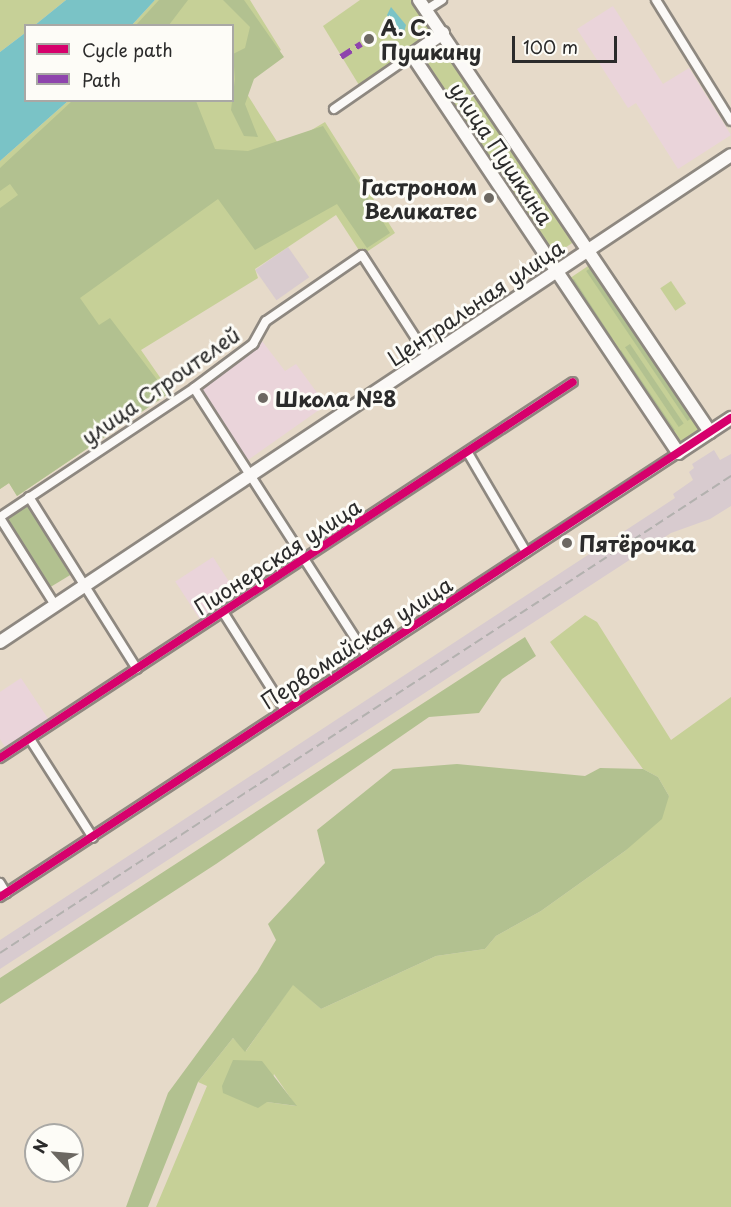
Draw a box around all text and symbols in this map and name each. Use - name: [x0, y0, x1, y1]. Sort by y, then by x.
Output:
- place label: А. С. Пушкину: [381, 14, 481, 64]
- legend: [24, 24, 234, 102]
- scale bar: [515, 24, 620, 62]
- marker: А. С. Пушкину: [362, 32, 376, 46]
- text: 100 m: [523, 33, 578, 60]
- text: Cycle path: [82, 36, 173, 63]
- text: Path: [82, 66, 121, 93]
- street label: улица Пушкина: [445, 76, 559, 230]
- place label: Гастроном Великатес: [361, 173, 477, 223]
- marker: Гастроном Великатес: [482, 191, 496, 205]
- street label: Центральная улица: [382, 234, 568, 370]
- street label: улица Строителей: [75, 321, 245, 449]
- place label: Школа №8: [275, 385, 397, 411]
- marker: Школа №8: [256, 391, 270, 405]
- street label: Пионерская улица: [189, 492, 365, 620]
- place label: Пятёрочка: [579, 530, 696, 556]
- marker: Пятёрочка: [560, 536, 574, 550]
- street label: Первомайская улица: [255, 570, 457, 714]
- north arrow: [24, 1123, 84, 1183]
- text: N: [26, 1135, 53, 1157]

